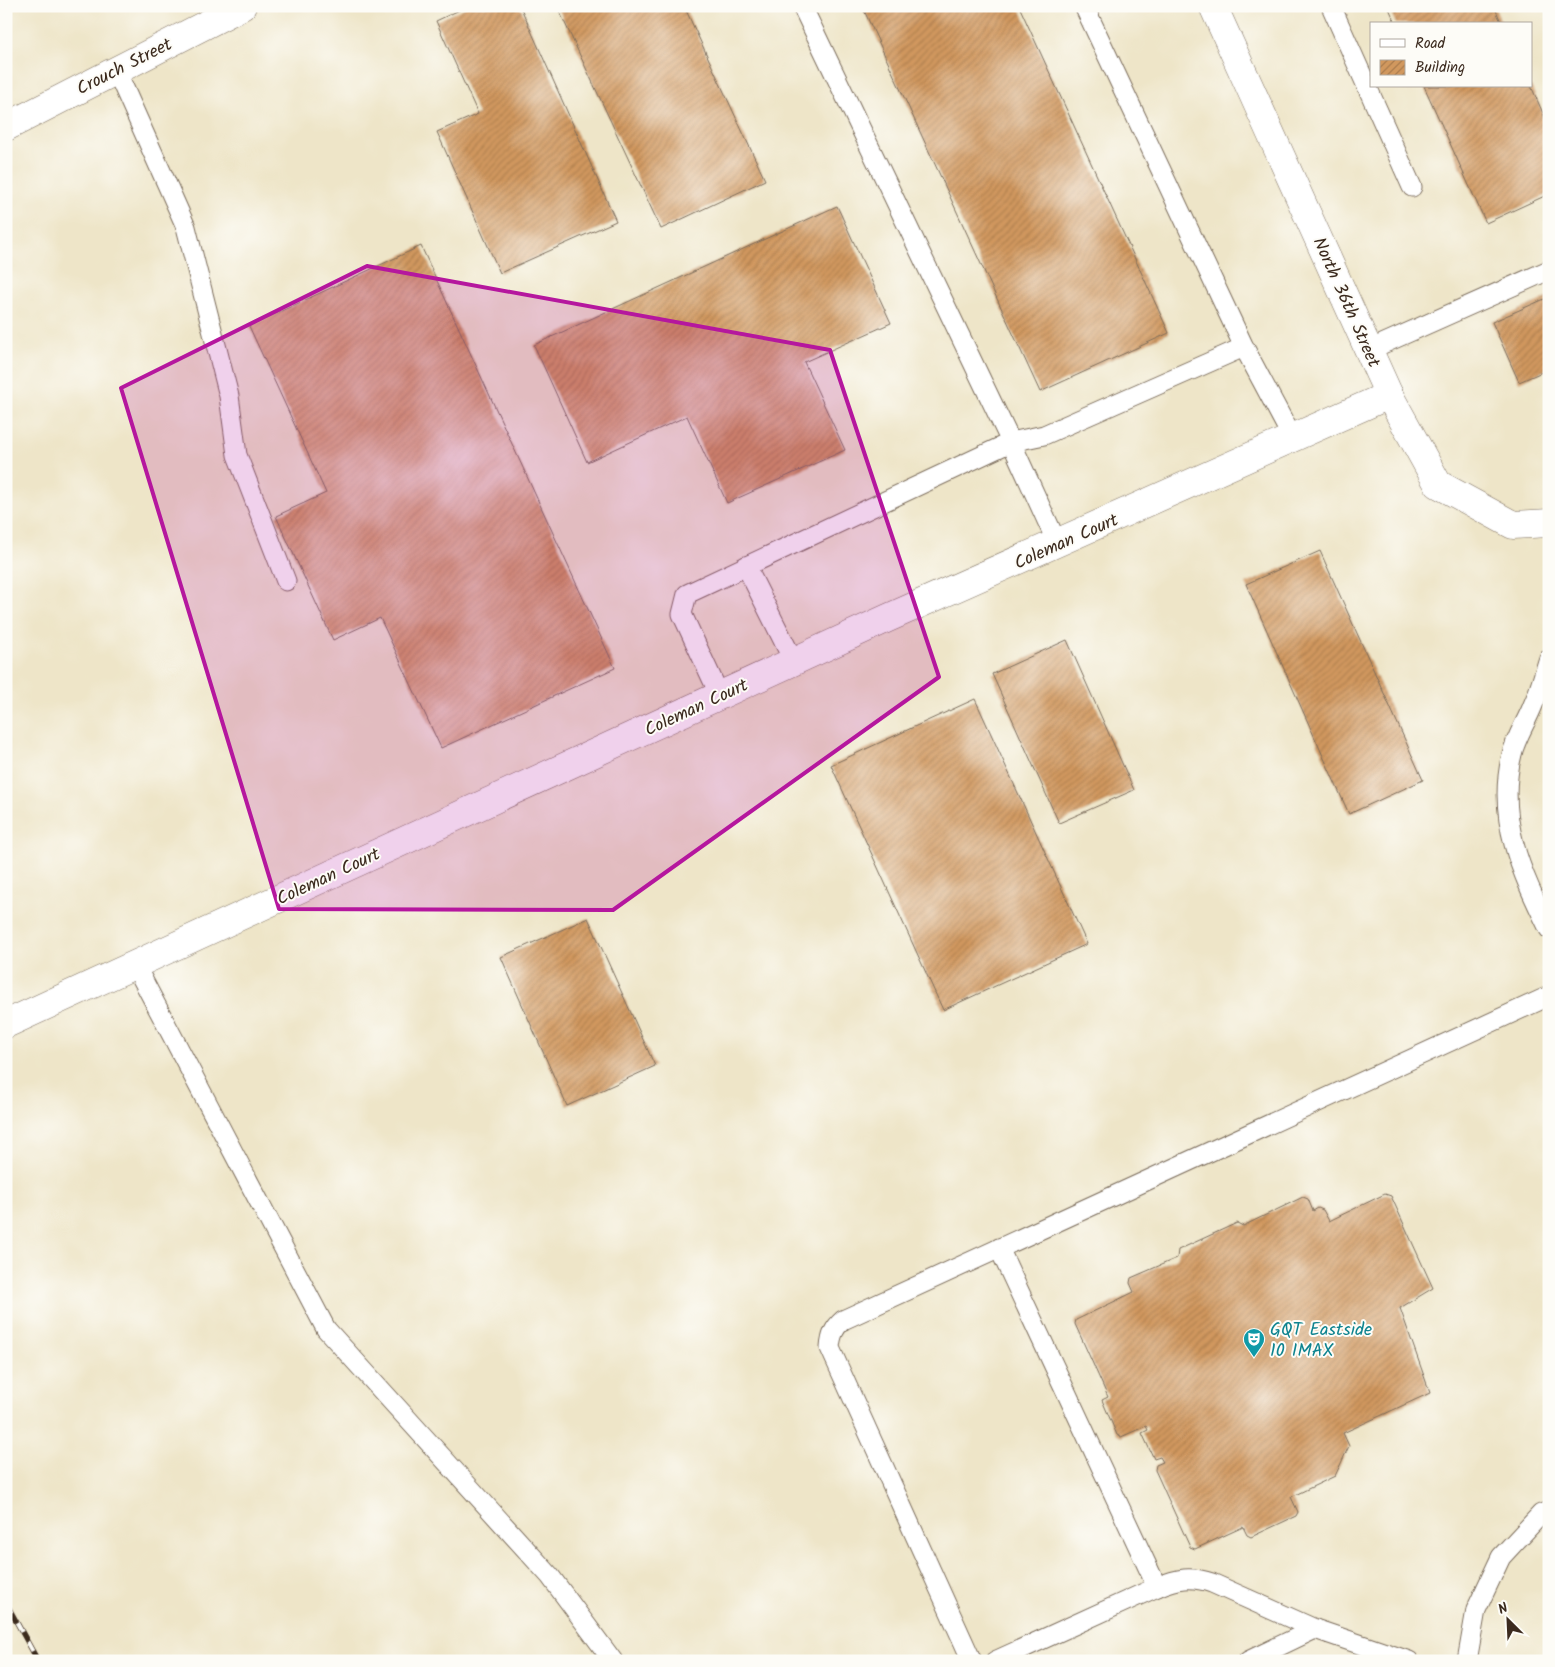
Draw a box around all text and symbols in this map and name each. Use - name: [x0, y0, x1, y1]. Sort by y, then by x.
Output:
- legend: [1370, 22, 1532, 88]
- street label: Crouch Street: [72, 30, 179, 104]
- text: Road: [1415, 32, 1446, 56]
- text: Building: [1415, 56, 1465, 80]
- street label: North 36th Street: [1304, 233, 1388, 373]
- street label: Coleman Court: [1010, 506, 1124, 578]
- street label: Coleman Court: [640, 671, 754, 745]
- street label: Coleman Court: [272, 840, 386, 914]
- place label: GQT Eastside 10 IMAX: [1270, 1316, 1372, 1366]
- theatre icon: GQT Eastside 10 IMAX: [1242, 1327, 1266, 1358]
- north arrow: [1482, 1594, 1532, 1644]
- text: N: [1495, 1597, 1512, 1621]

